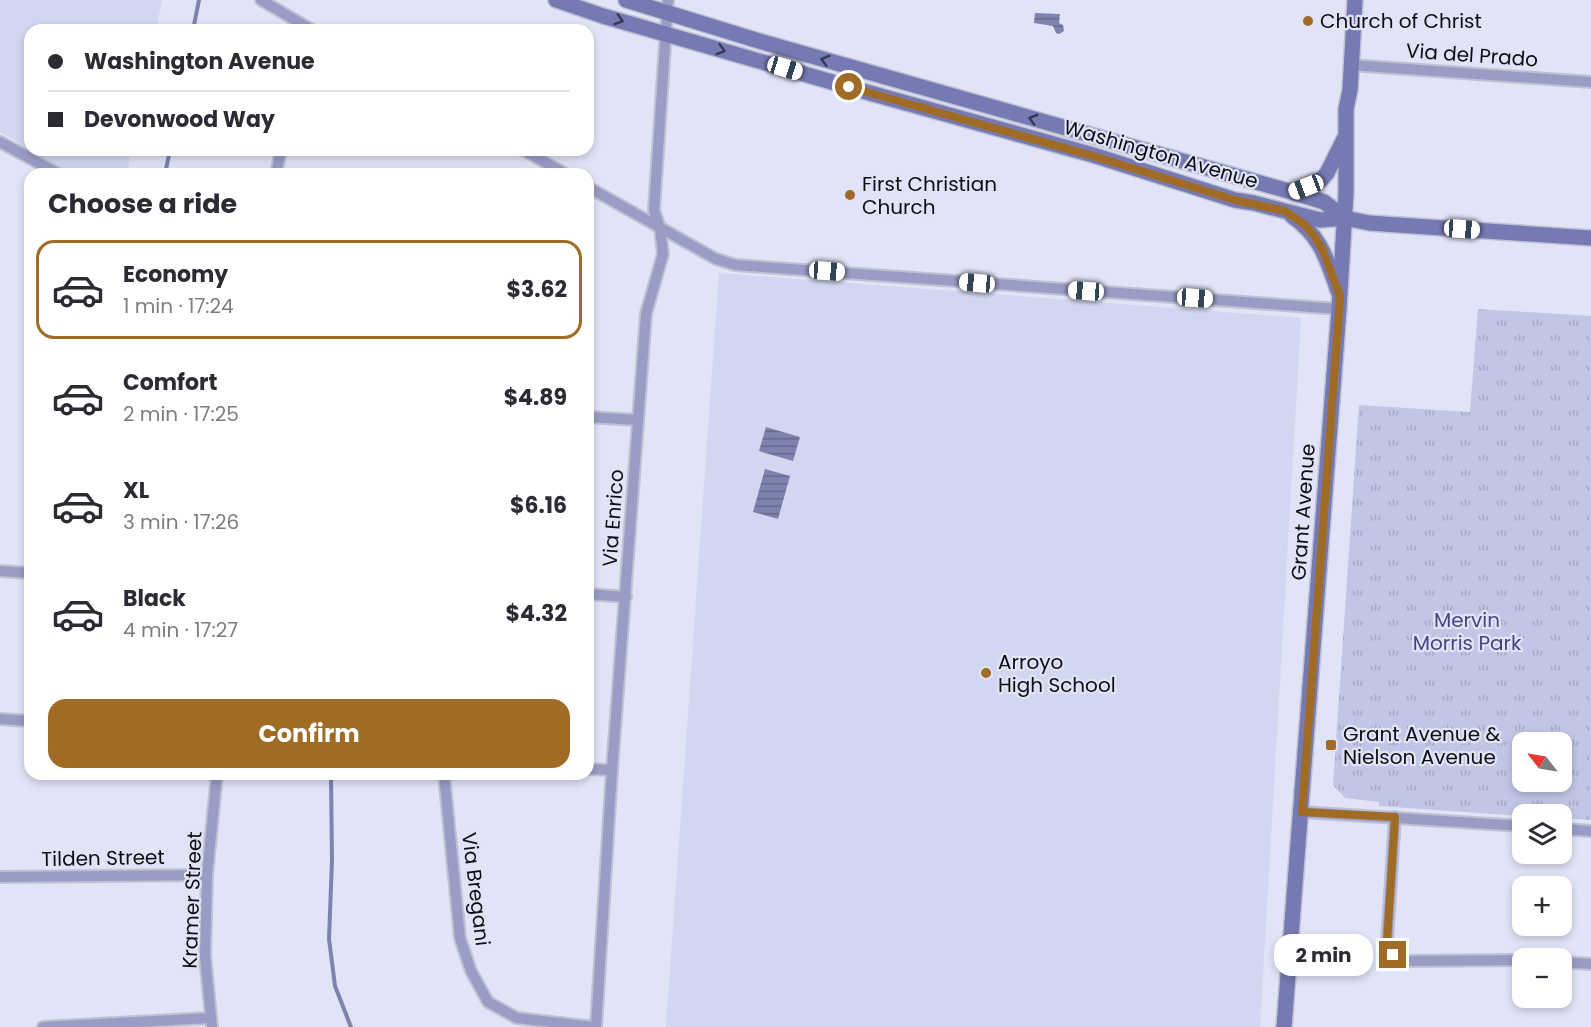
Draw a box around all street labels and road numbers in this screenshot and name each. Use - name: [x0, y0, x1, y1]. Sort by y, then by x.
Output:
- street label: Via del Prado: [1405, 36, 1539, 74]
- street label: Washington Avenue: [1061, 113, 1261, 195]
- street label: Grant Avenue: [1284, 443, 1322, 581]
- street label: Via Enrico: [596, 468, 630, 568]
- street label: Kramer Street: [176, 831, 208, 969]
- street label: Via Bregani: [455, 831, 497, 947]
- street label: Tilden Street: [41, 843, 165, 873]

